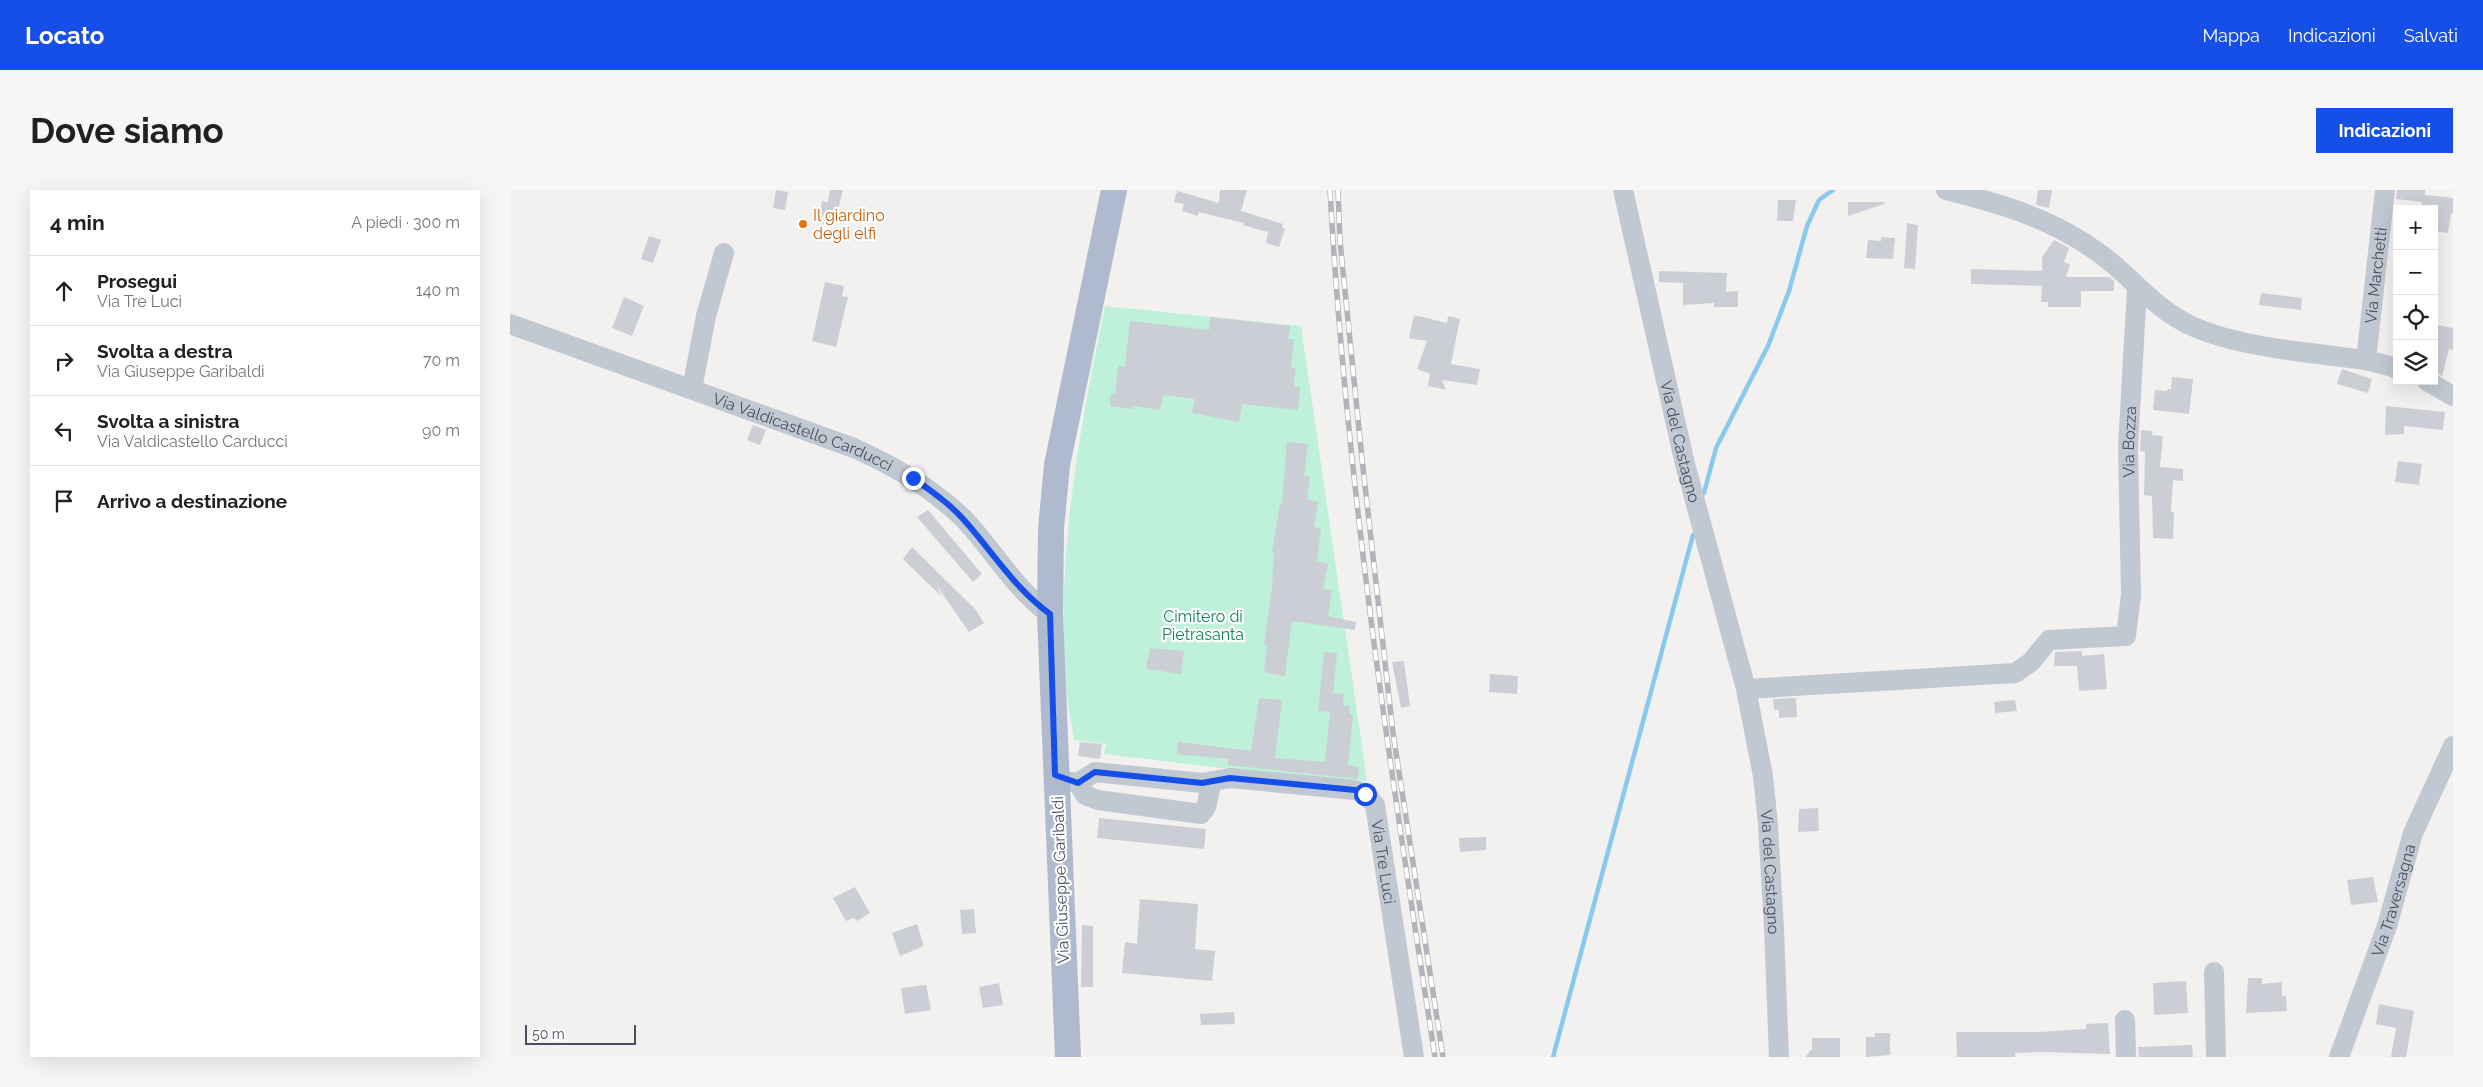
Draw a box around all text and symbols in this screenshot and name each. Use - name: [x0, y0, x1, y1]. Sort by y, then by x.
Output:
- text: Locato: [25, 21, 104, 50]
- text: Mappa: [2202, 25, 2260, 46]
- text: Indicazioni: [2288, 25, 2376, 46]
- text: Salvati: [2404, 25, 2458, 46]
- button: Indicazioni: [2316, 108, 2453, 153]
- text: Dove siamo: [30, 110, 224, 151]
- map controls: [2393, 205, 2438, 385]
- button: +: [2393, 205, 2438, 250]
- place label: Il giardino degli elfi: [813, 206, 885, 243]
- text: 4 min: [50, 210, 105, 235]
- text: A piedi · 300 m: [351, 213, 460, 232]
- marker: Il giardino degli elfi: [797, 218, 809, 230]
- street label: Via Marchetti: [2361, 226, 2391, 325]
- button: −: [2393, 250, 2438, 295]
- text: Prosegui: [97, 270, 177, 292]
- icon: ahead: [50, 277, 78, 305]
- text: 140 m: [416, 281, 460, 300]
- text: Via Tre Luci: [97, 292, 182, 311]
- button: locate: [2393, 295, 2438, 340]
- text: Svolta a destra: [97, 340, 233, 362]
- button: layers: [2393, 340, 2438, 385]
- icon: right: [50, 347, 78, 375]
- text: 70 m: [423, 351, 460, 370]
- text: Via Giuseppe Garibaldi: [97, 362, 265, 381]
- street label: Via del Castagno: [1656, 379, 1704, 505]
- street label: Via Valdicastello Carducci: [710, 389, 896, 475]
- street label: Via Bozza: [2119, 405, 2140, 478]
- text: Svolta a sinistra: [97, 410, 239, 432]
- icon: left: [50, 417, 78, 445]
- text: 90 m: [422, 421, 460, 440]
- text: Via Valdicastello Carducci: [97, 432, 288, 451]
- route end: [902, 467, 925, 490]
- icon: arrive: [50, 487, 78, 515]
- text: Arrivo a destinazione: [97, 490, 287, 512]
- park label: Cimitero di Pietrasanta: [1162, 607, 1244, 644]
- route start: [1354, 783, 1377, 806]
- street label: Via Giuseppe Garibaldi: [1048, 796, 1073, 964]
- street label: Via del Castagno: [1757, 809, 1783, 935]
- street label: Via Tre Luci: [1367, 818, 1399, 905]
- street label: Via Traversagna: [2368, 842, 2419, 959]
- scale bar: [525, 1022, 636, 1045]
- text: 50 m: [532, 1026, 565, 1042]

